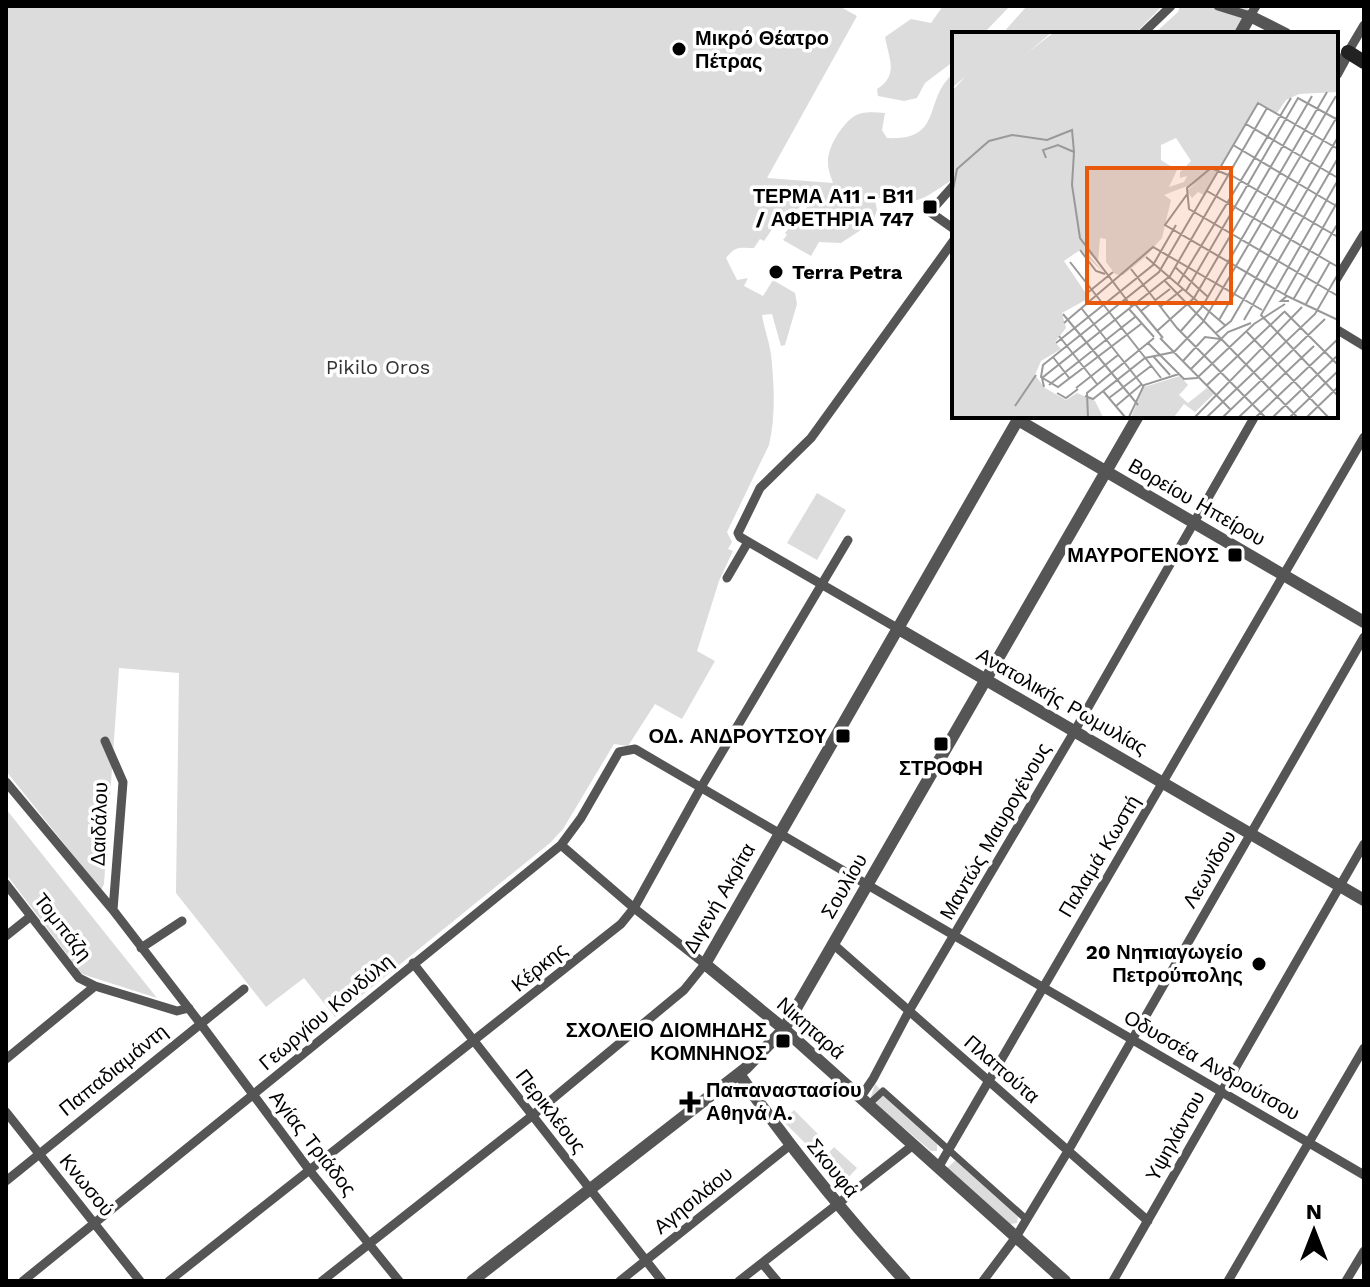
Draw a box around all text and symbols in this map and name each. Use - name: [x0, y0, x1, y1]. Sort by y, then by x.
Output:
- place label: Μικρό Θέατρο Πέτρας: [695, 26, 829, 73]
- inset map: [952, 32, 1338, 418]
- marker: Μικρό Θέατρο Πέτρας: [670, 40, 688, 58]
- place label: ΤΕΡΜΑ Α11 - Β11 / ΑΦΕΤΗΡΙΑ 747: [753, 184, 914, 231]
- marker: ΤΕΡΜΑ Α11 - Β11 / ΑΦΕΤΗΡΙΑ 747: [921, 198, 939, 216]
- place label: Terra Petra: [792, 260, 903, 284]
- marker: Terra Petra: [767, 263, 785, 281]
- park label: Pikilo Oros: [326, 355, 430, 379]
- street label: Βορείου Ηπείρου: [1124, 453, 1270, 551]
- place label: ΜΑΥΡΟΓΕΝΟΥΣ: [1067, 543, 1219, 567]
- marker: ΜΑΥΡΟΓΕΝΟΥΣ: [1226, 546, 1244, 564]
- street label: Ανατολικής Ρωμυλίας: [972, 642, 1152, 760]
- place label: ΟΔ. ΑΝΔΡΟΥΤΣΟΥ: [649, 724, 828, 748]
- marker: ΟΔ. ΑΝΔΡΟΥΤΣΟΥ: [834, 727, 852, 745]
- marker: ΣΤΡΟΦΗ: [932, 735, 950, 753]
- street label: Μαντώς Μαυρογένους: [935, 738, 1056, 924]
- place label: ΣΤΡΟΦΗ: [899, 756, 983, 780]
- street label: Δαιδάλου: [86, 782, 112, 866]
- street label: Παλαμά Κωστή: [1053, 791, 1145, 921]
- street label: Λεωνίδου: [1177, 826, 1241, 912]
- street label: Διγενή Ακρίτα: [678, 839, 760, 957]
- street label: Σουλίου: [816, 849, 872, 923]
- street label: Τομπάζη: [29, 888, 97, 966]
- street label: Κέρκης: [506, 937, 572, 997]
- place label: 20 Νηπιαγωγείο Πετρούπολης: [1086, 940, 1243, 987]
- street label: Γεωργίου Κονδύλη: [254, 949, 398, 1075]
- marker: 20 Νηπιαγωγείο Πετρούπολης: [1250, 955, 1268, 973]
- street label: Νικηταρά: [772, 992, 850, 1064]
- street label: Οδυσσέα Ανδρούτσου: [1120, 1005, 1304, 1125]
- place label: ΣΧΟΛΕΙΟ ΔΙΟΜΗΔΗΣ ΚΟΜΝΗΝΟΣ: [566, 1018, 767, 1065]
- street label: Παπαδιαμάντη: [54, 1019, 172, 1121]
- street label: Πλαπούτα: [960, 1030, 1044, 1108]
- marker: ΣΧΟΛΕΙΟ ΔΙΟΜΗΔΗΣ ΚΟΜΝΗΝΟΣ: [774, 1032, 792, 1050]
- street label: Περικλέους: [511, 1064, 591, 1158]
- place label: Παπαναστασίου Αθηνά Α.: [706, 1078, 862, 1125]
- street label: Αγίας Τριάδος: [264, 1086, 362, 1201]
- street label: Υψηλάντου: [1140, 1087, 1210, 1185]
- marker: Παπαναστασίου Αθηνά Α.: [681, 1093, 699, 1111]
- street label: Σκουφά: [802, 1134, 864, 1202]
- street label: Κνωσού: [55, 1149, 119, 1221]
- street label: Αγησιλάου: [649, 1161, 737, 1239]
- north arrow: [1274, 1191, 1354, 1271]
- text: N: [1306, 1199, 1322, 1224]

